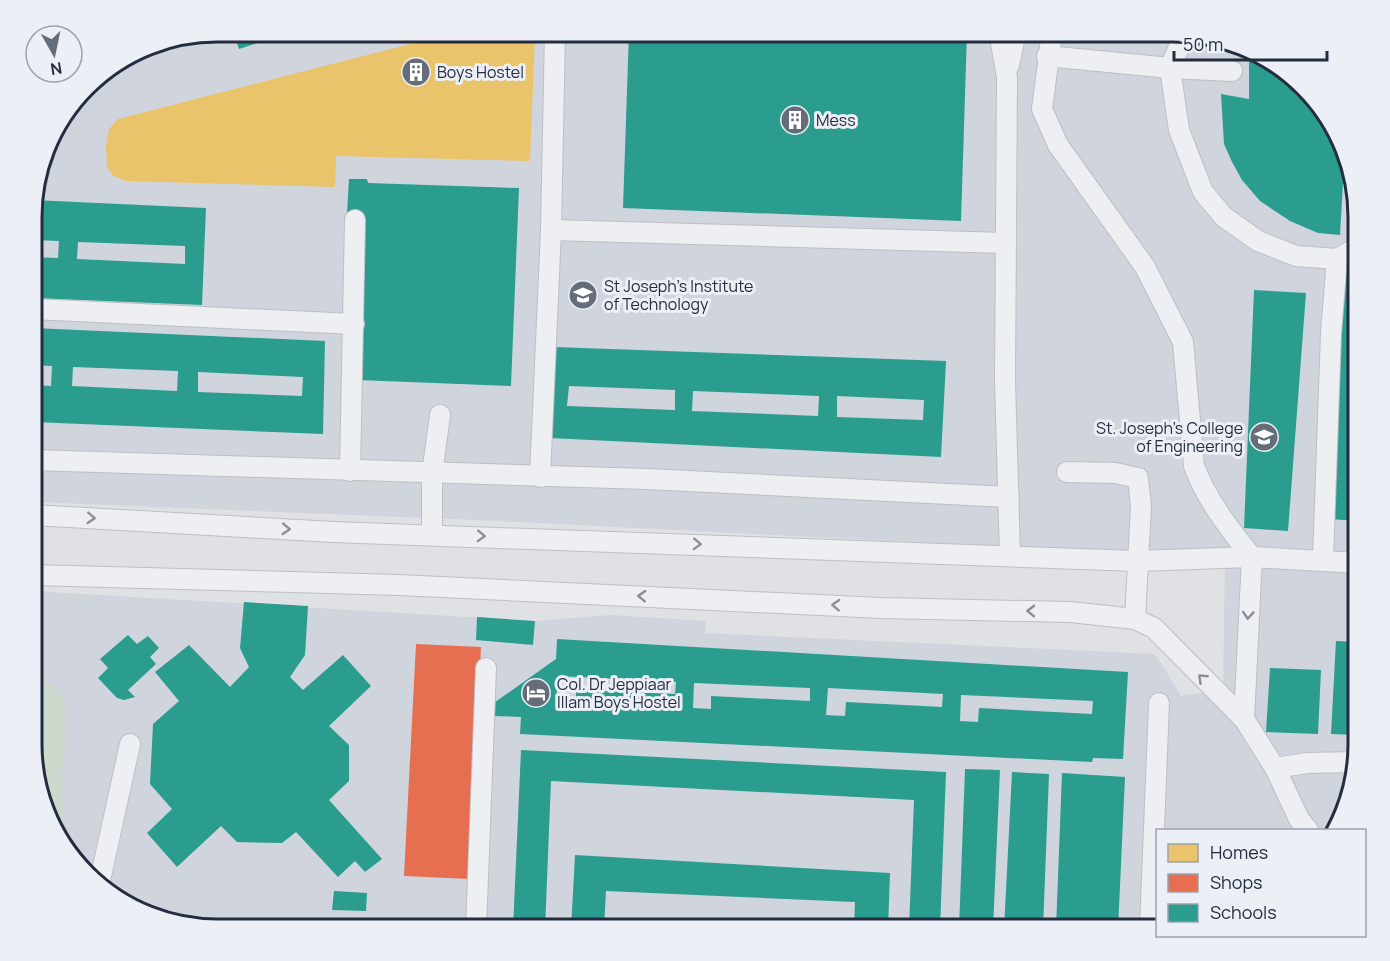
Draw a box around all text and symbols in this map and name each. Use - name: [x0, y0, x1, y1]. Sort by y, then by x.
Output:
- north arrow: [24, 24, 84, 84]
- scale bar: [1174, 24, 1327, 62]
- text: 50 m: [1183, 32, 1223, 56]
- building icon: Boys Hostel: [400, 56, 432, 88]
- text: N: [49, 57, 64, 81]
- place label: Boys Hostel: [437, 61, 524, 83]
- building icon: Mess: [779, 104, 811, 136]
- place label: Mess: [816, 109, 856, 131]
- place label: St Joseph's Institute of Technology: [604, 275, 753, 315]
- school or university icon: St Joseph's Institute of Technology: [567, 279, 599, 311]
- place label: St. Joseph's College of Engineering: [1096, 417, 1243, 457]
- school or university icon: St. Joseph's College of Engineering: [1248, 421, 1280, 453]
- one-way arrow: [87, 511, 96, 524]
- one-way arrow: [282, 522, 291, 535]
- one-way arrow: [477, 530, 486, 542]
- one-way arrow: [692, 537, 701, 550]
- one-way arrow: [637, 590, 646, 603]
- one-way arrow: [832, 599, 841, 612]
- one-way arrow: [1027, 605, 1036, 618]
- one-way arrow: [1242, 611, 1255, 620]
- place label: Col. Dr Jeppiaar Illam Boys Hostel: [557, 673, 681, 713]
- one-way arrow: [1199, 675, 1210, 686]
- hotel icon: Col. Dr Jeppiaar Illam Boys Hostel: [520, 677, 552, 709]
- legend: [1156, 829, 1366, 937]
- text: Homes: [1210, 840, 1268, 864]
- text: Shops: [1210, 870, 1262, 894]
- text: Schools: [1210, 900, 1277, 924]

